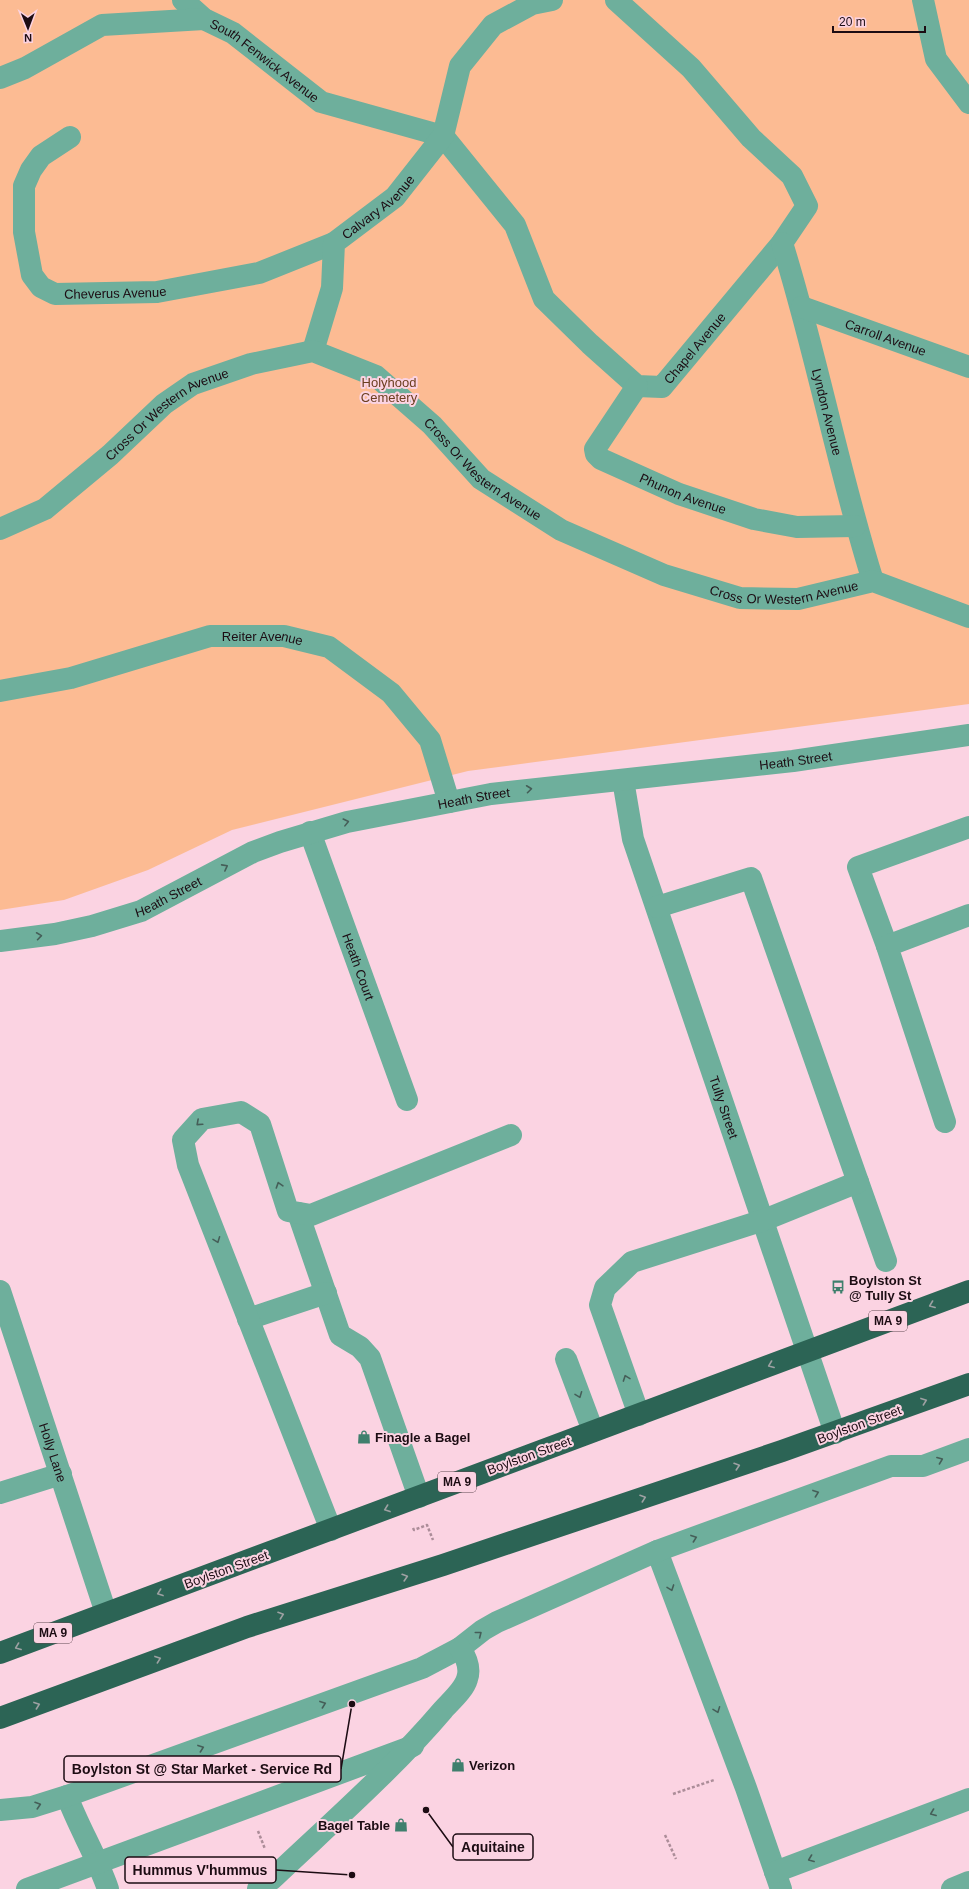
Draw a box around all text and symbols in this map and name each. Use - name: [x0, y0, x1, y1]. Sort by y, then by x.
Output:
- north arrow: [8, 8, 48, 48]
- scale bar: [833, 8, 925, 34]
- text: 20 m: [839, 15, 866, 29]
- street label: South Fenwick Avenue: [207, 16, 322, 106]
- text: N: [24, 32, 32, 44]
- street label: Calvary Avenue: [339, 172, 417, 242]
- street label: Cheverus Avenue: [64, 283, 168, 302]
- street label: Chapel Avenue: [661, 310, 729, 387]
- street label: Carroll Avenue: [843, 316, 928, 359]
- street label: Cross Or Western Avenue: [102, 365, 231, 464]
- street label: Lyndon Avenue: [809, 367, 845, 457]
- park label: Holyhood Cemetery: [361, 375, 418, 405]
- street label: Cross Or Western Avenue: [421, 415, 544, 524]
- street label: Phunon Avenue: [637, 470, 728, 517]
- street label: Cross Or Western Avenue: [708, 578, 860, 607]
- street label: Reiter Avenue: [222, 629, 304, 648]
- street label: Heath Street: [759, 748, 833, 773]
- street label: Heath Street: [437, 785, 511, 812]
- one-way arrow: [526, 785, 532, 794]
- one-way arrow: [343, 819, 349, 827]
- one-way arrow: [221, 865, 228, 872]
- street label: Heath Street: [133, 873, 204, 920]
- street label: Heath Court: [339, 931, 377, 1003]
- one-way arrow: [36, 932, 42, 941]
- street label: Tully Street: [706, 1074, 741, 1141]
- one-way arrow: [197, 1119, 204, 1126]
- one-way arrow: [275, 1181, 284, 1188]
- one-way arrow: [213, 1237, 221, 1244]
- place label: Boylston St @ Tully St: [849, 1273, 922, 1303]
- bus stop icon: Boylston St @ Tully St: [830, 1279, 846, 1295]
- one-way arrow: [929, 1300, 936, 1308]
- road number: MA 9: [869, 1311, 907, 1331]
- one-way arrow: [768, 1361, 775, 1369]
- one-way arrow: [622, 1375, 631, 1382]
- one-way arrow: [575, 1392, 583, 1399]
- one-way arrow: [921, 1397, 928, 1405]
- street label: Boylston Street: [815, 1402, 904, 1447]
- street label: Holly Lane: [36, 1421, 69, 1484]
- shop icon: Finagle a Bagel: [356, 1429, 372, 1445]
- place label: Finagle a Bagel: [375, 1430, 470, 1445]
- street label: Boylston Street: [485, 1433, 574, 1478]
- one-way arrow: [936, 1456, 943, 1464]
- one-way arrow: [734, 1462, 741, 1471]
- road number: MA 9: [438, 1472, 476, 1492]
- one-way arrow: [813, 1490, 820, 1498]
- one-way arrow: [639, 1494, 646, 1503]
- one-way arrow: [384, 1504, 391, 1512]
- one-way arrow: [690, 1535, 697, 1543]
- street label: Boylston Street: [182, 1547, 271, 1592]
- one-way arrow: [401, 1573, 408, 1582]
- one-way arrow: [666, 1585, 674, 1592]
- one-way arrow: [157, 1588, 164, 1597]
- one-way arrow: [277, 1612, 284, 1620]
- road number: MA 9: [34, 1623, 72, 1643]
- one-way arrow: [474, 1631, 481, 1638]
- one-way arrow: [14, 1642, 21, 1650]
- one-way arrow: [155, 1656, 162, 1664]
- one-way arrow: [319, 1700, 326, 1708]
- one-way arrow: [33, 1701, 40, 1709]
- one-way arrow: [712, 1706, 720, 1713]
- one-way arrow: [197, 1744, 204, 1753]
- callout: Boylston St @ Star Market - Service Rd: [64, 1756, 341, 1782]
- shop icon: Verizon: [450, 1757, 466, 1773]
- place label: Verizon: [469, 1758, 515, 1773]
- text: Boylston St @ Star Market - Service Rd: [72, 1761, 332, 1777]
- one-way arrow: [35, 1802, 42, 1810]
- one-way arrow: [929, 1808, 936, 1816]
- shop icon: Bagel Table: [393, 1817, 409, 1833]
- place label: Bagel Table: [318, 1818, 390, 1833]
- callout: Aquitaine: [453, 1834, 533, 1860]
- text: Aquitaine: [461, 1839, 525, 1855]
- one-way arrow: [808, 1854, 815, 1862]
- callout: Hummus V'hummus: [125, 1857, 276, 1883]
- text: Hummus V'hummus: [133, 1862, 268, 1878]

